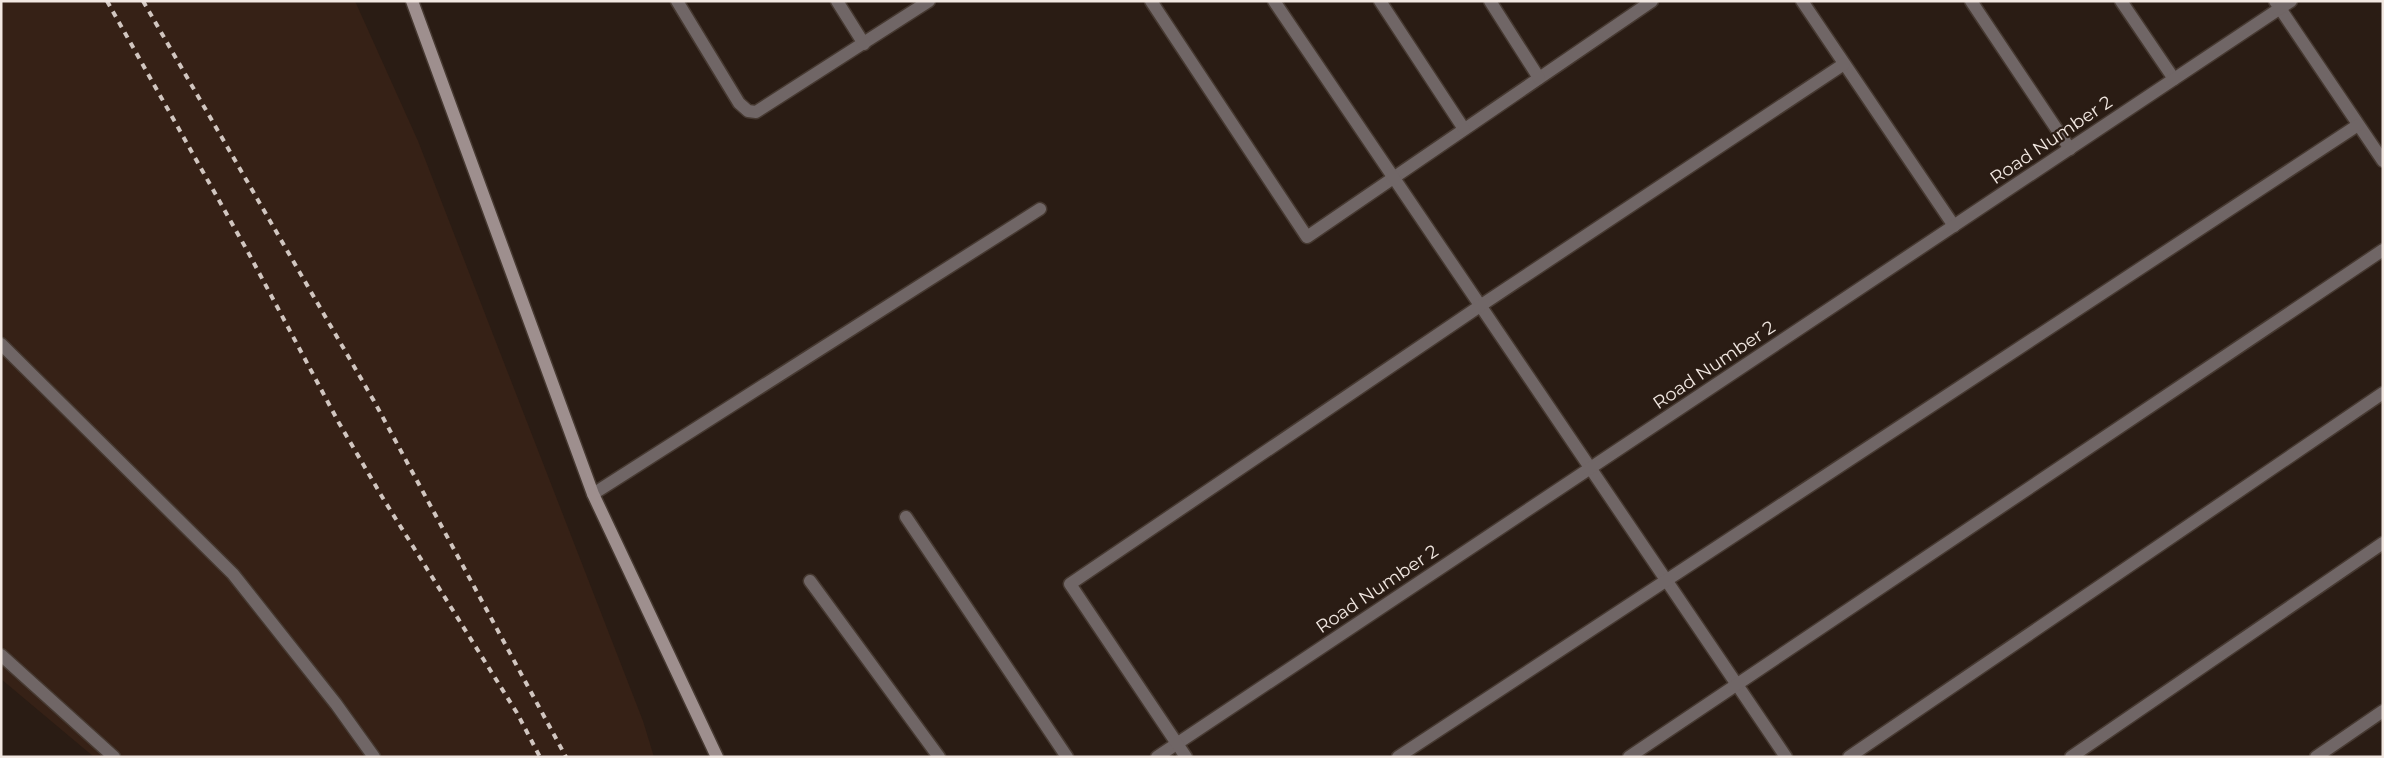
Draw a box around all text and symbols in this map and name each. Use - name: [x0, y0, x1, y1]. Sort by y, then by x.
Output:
- street label: Road Number 2: [1986, 91, 2116, 189]
- street label: Road Number 2: [1649, 316, 1779, 414]
- street label: Road Number 2: [1312, 540, 1442, 638]

